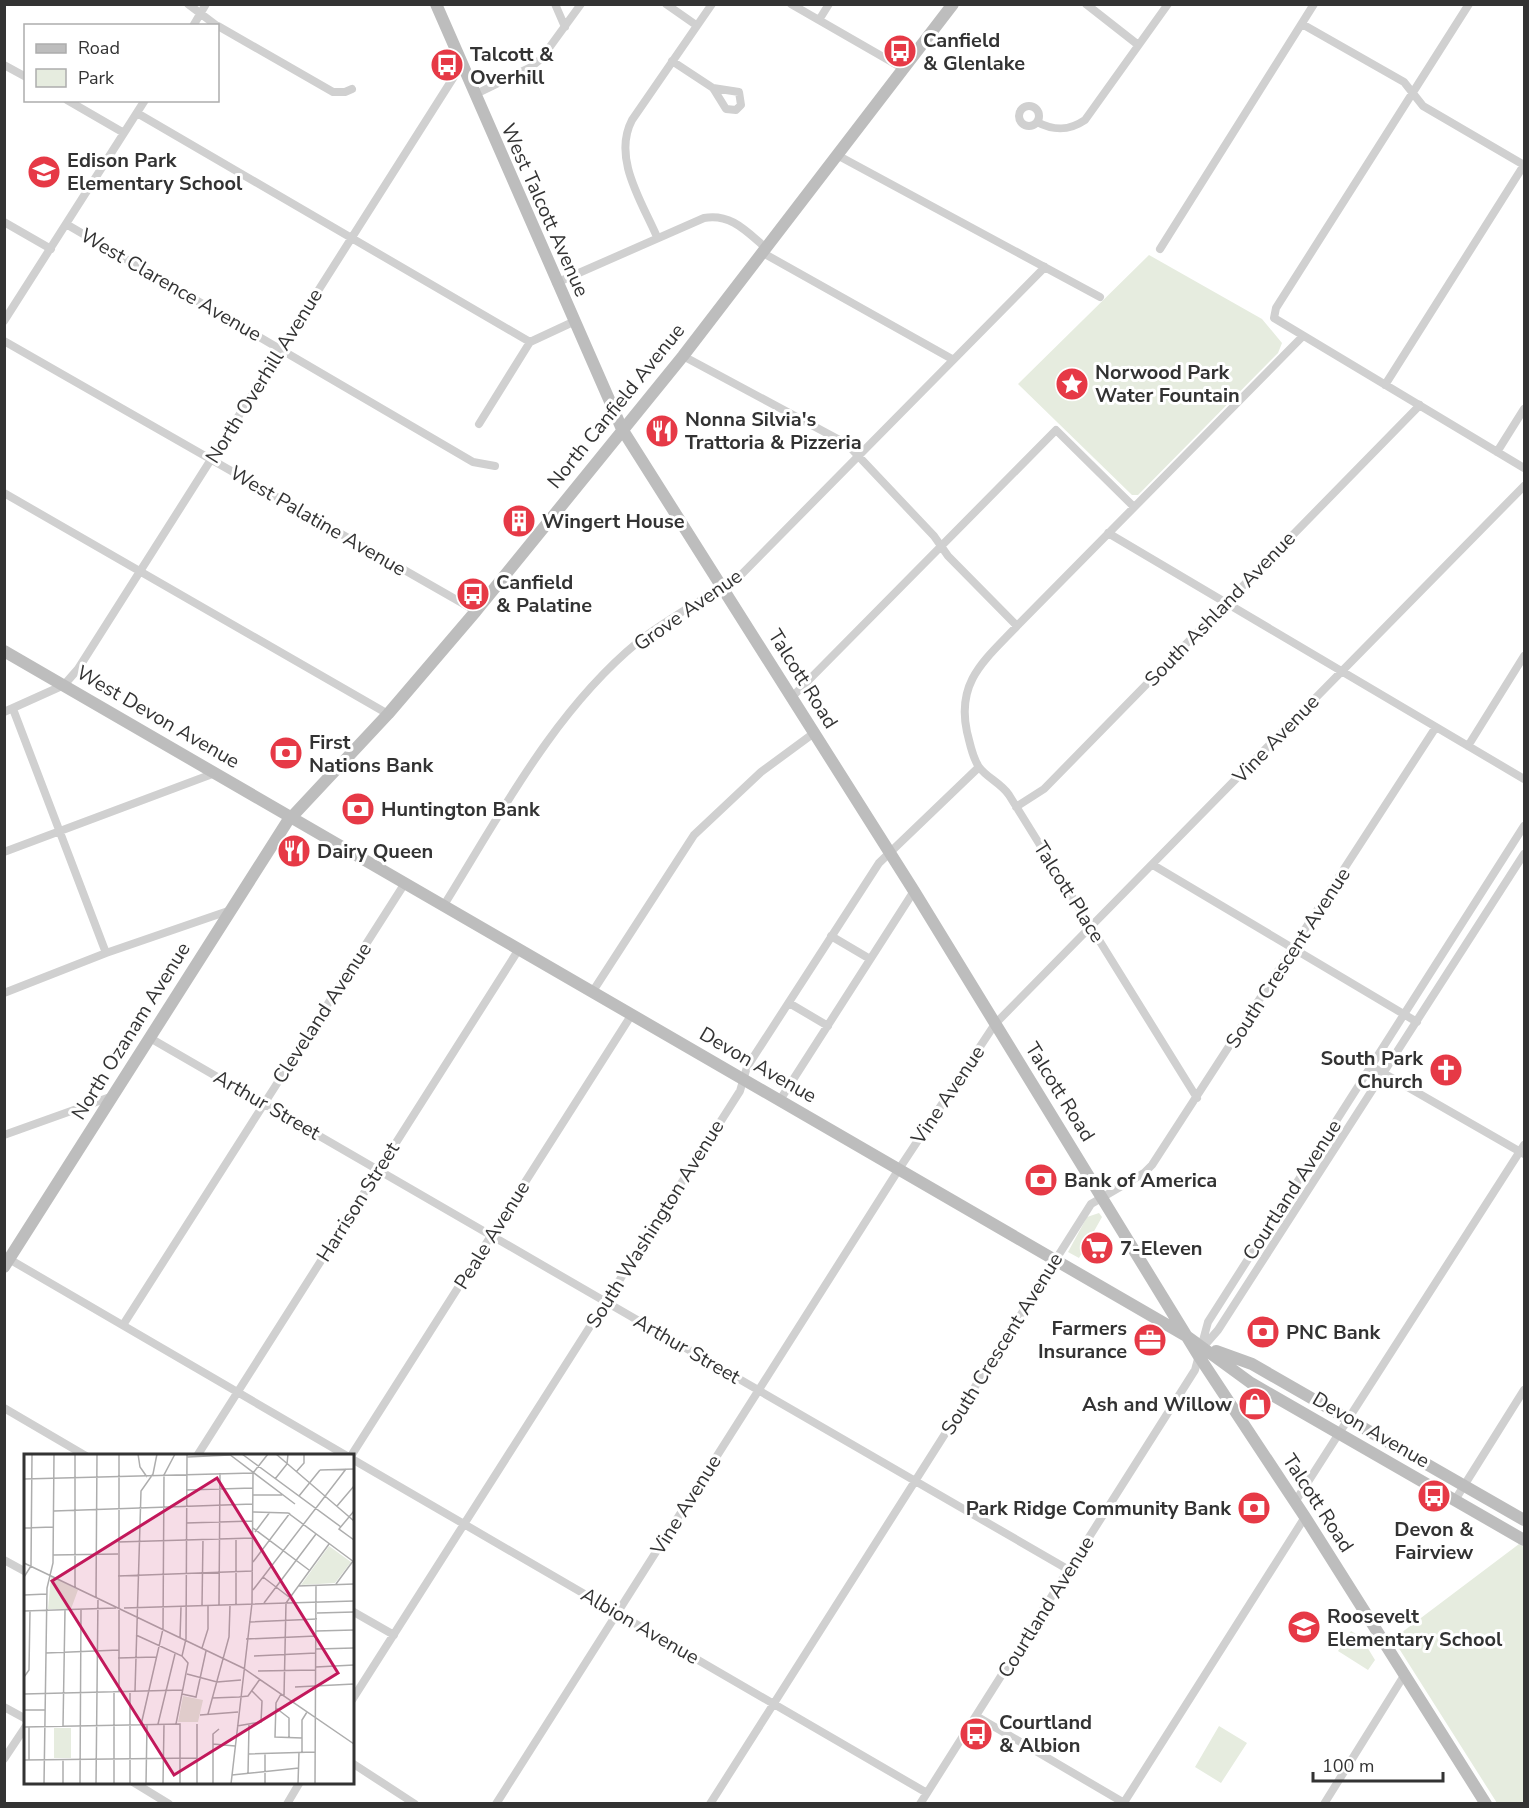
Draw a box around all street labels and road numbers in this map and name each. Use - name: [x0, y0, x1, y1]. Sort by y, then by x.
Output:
- street label: West Talcott Avenue: [495, 119, 595, 301]
- street label: West Clarence Avenue: [75, 222, 267, 348]
- street label: North Overhill Avenue: [199, 283, 329, 469]
- street label: North Canfield Avenue: [541, 318, 691, 494]
- street label: West Palatine Avenue: [225, 459, 411, 583]
- street label: South Ashland Avenue: [1139, 525, 1301, 693]
- street label: Grove Avenue: [628, 563, 748, 657]
- street label: Talcott Road: [762, 624, 844, 734]
- street label: West Devon Avenue: [71, 659, 245, 775]
- street label: Vine Avenue: [1226, 689, 1325, 790]
- street label: Talcott Place: [1027, 836, 1111, 948]
- street label: South Crescent Avenue: [1219, 863, 1357, 1053]
- street label: North Ozanam Avenue: [65, 937, 197, 1125]
- street label: Cleveland Avenue: [266, 937, 378, 1089]
- street label: Devon Avenue: [694, 1021, 822, 1109]
- street label: Talcott Road: [1019, 1037, 1101, 1147]
- street label: Vine Avenue: [904, 1040, 991, 1150]
- street label: Arthur Street: [209, 1064, 326, 1147]
- street label: Courtland Avenue: [1236, 1114, 1348, 1266]
- street label: South Washington Avenue: [580, 1115, 730, 1333]
- street label: Harrison Street: [310, 1136, 406, 1267]
- street label: Peale Avenue: [448, 1176, 536, 1294]
- street label: South Crescent Avenue: [935, 1248, 1069, 1440]
- street label: Arthur Street: [629, 1308, 746, 1391]
- street label: Devon Avenue: [1307, 1386, 1435, 1474]
- street label: Talcott Road: [1276, 1449, 1360, 1557]
- street label: Vine Avenue: [644, 1450, 728, 1561]
- street label: Courtland Avenue: [991, 1531, 1101, 1683]
- street label: Albion Avenue: [576, 1581, 704, 1671]

